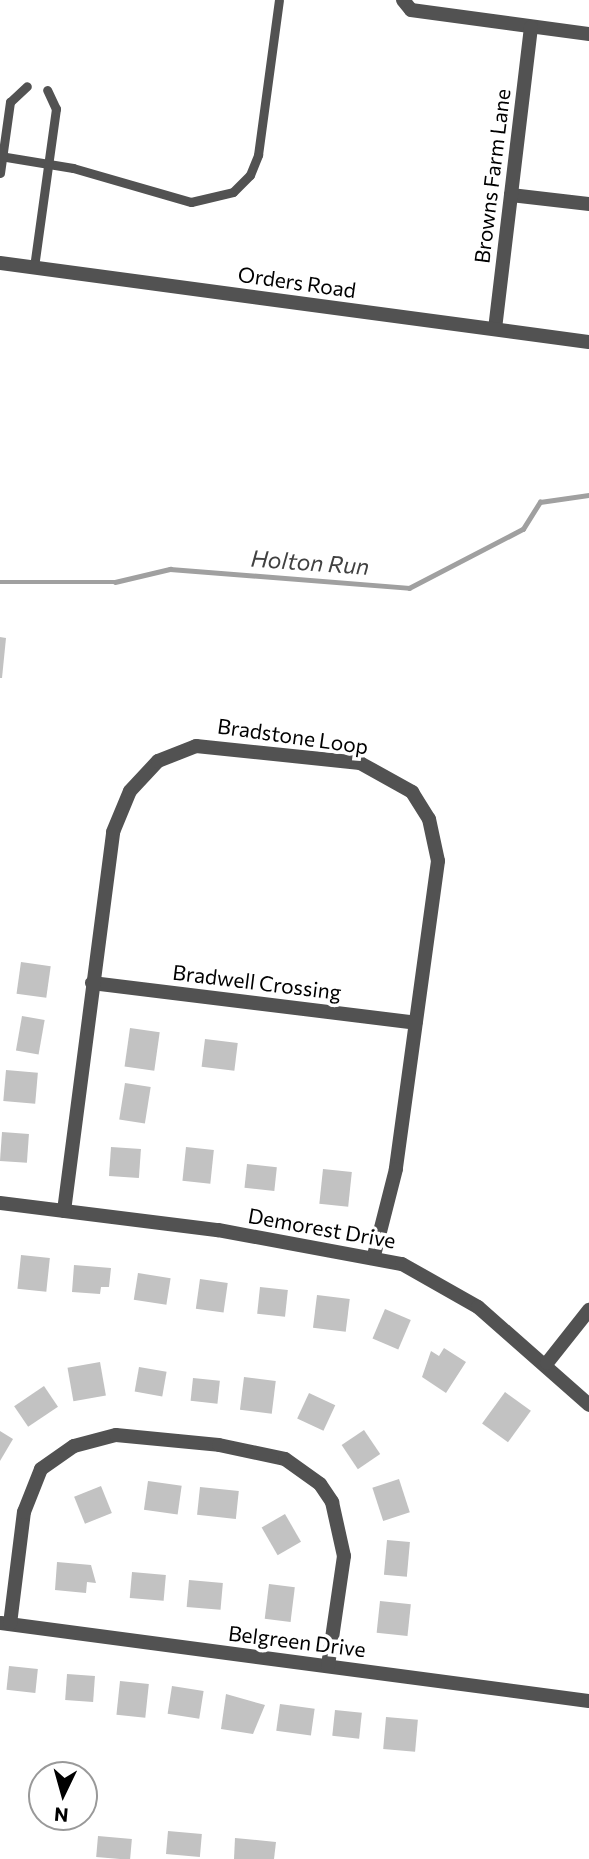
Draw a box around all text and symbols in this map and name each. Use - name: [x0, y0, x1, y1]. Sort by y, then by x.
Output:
- street label: Browns Farm Lane: [469, 87, 515, 265]
- street label: Orders Road: [236, 261, 358, 303]
- water label: Holton Run: [250, 544, 370, 580]
- street label: Bradstone Loop: [216, 713, 370, 759]
- street label: Bradwell Crossing: [171, 959, 343, 1005]
- street label: Demorest Drive: [246, 1203, 398, 1253]
- street label: Belgreen Drive: [227, 1620, 367, 1662]
- north arrow: [28, 1761, 98, 1831]
- text: N: [53, 1803, 69, 1828]

